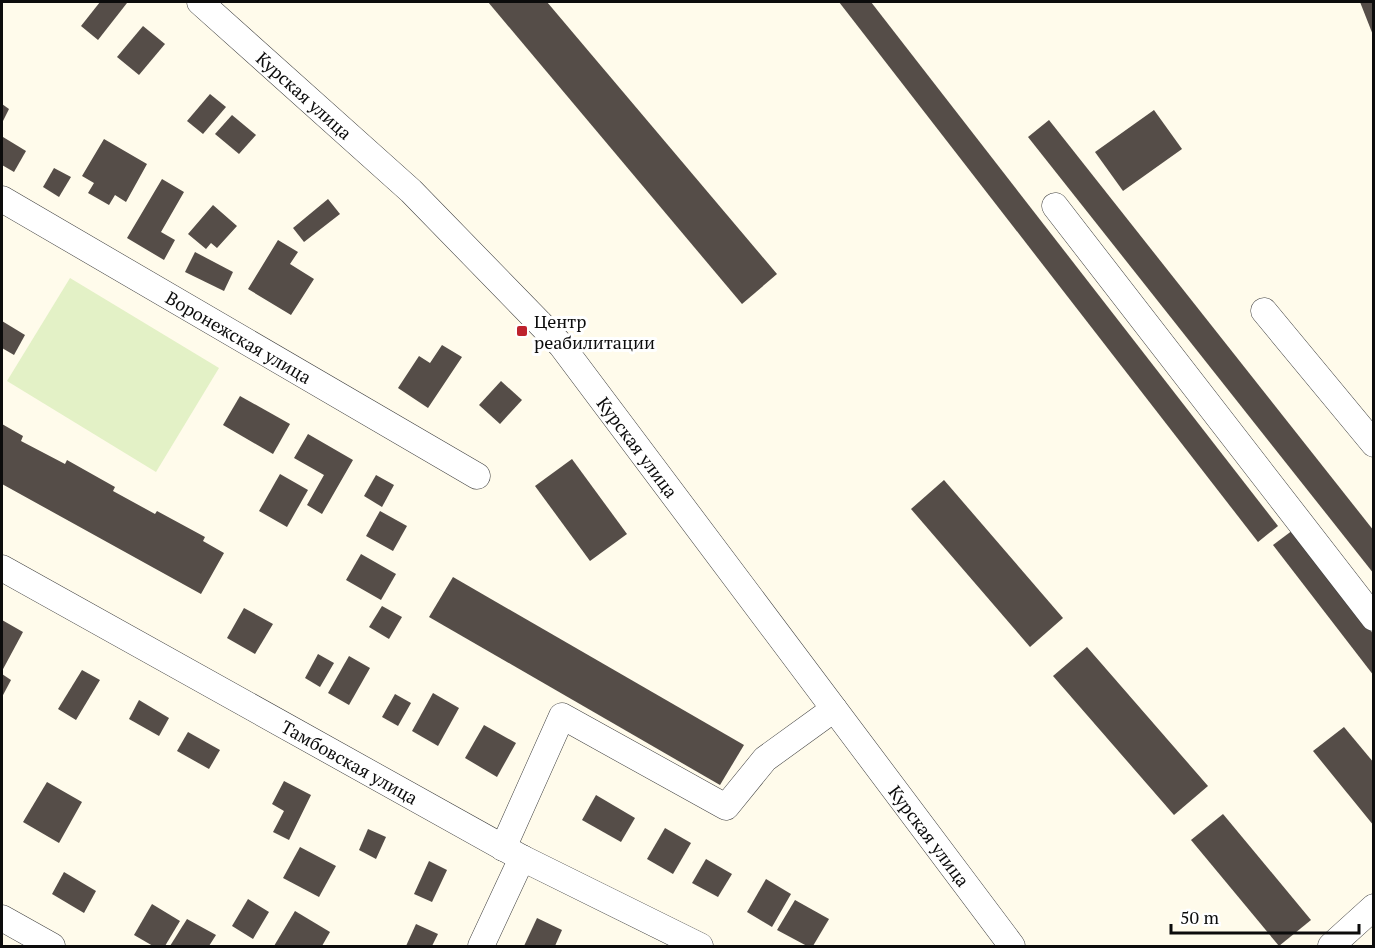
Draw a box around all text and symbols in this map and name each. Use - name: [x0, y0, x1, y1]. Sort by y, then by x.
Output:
- street label: Курская улица: [251, 46, 357, 145]
- street label: Воронежская улица: [162, 285, 316, 389]
- place label: Центр реабилитации: [534, 309, 655, 354]
- marker: Центр реабилитации: [515, 324, 529, 338]
- street label: Курская улица: [592, 392, 683, 503]
- street label: Тамбовская улица: [277, 714, 422, 810]
- street label: Курская улица: [884, 780, 975, 891]
- scale bar: [1171, 897, 1358, 935]
- text: 50 m: [1180, 905, 1220, 929]

